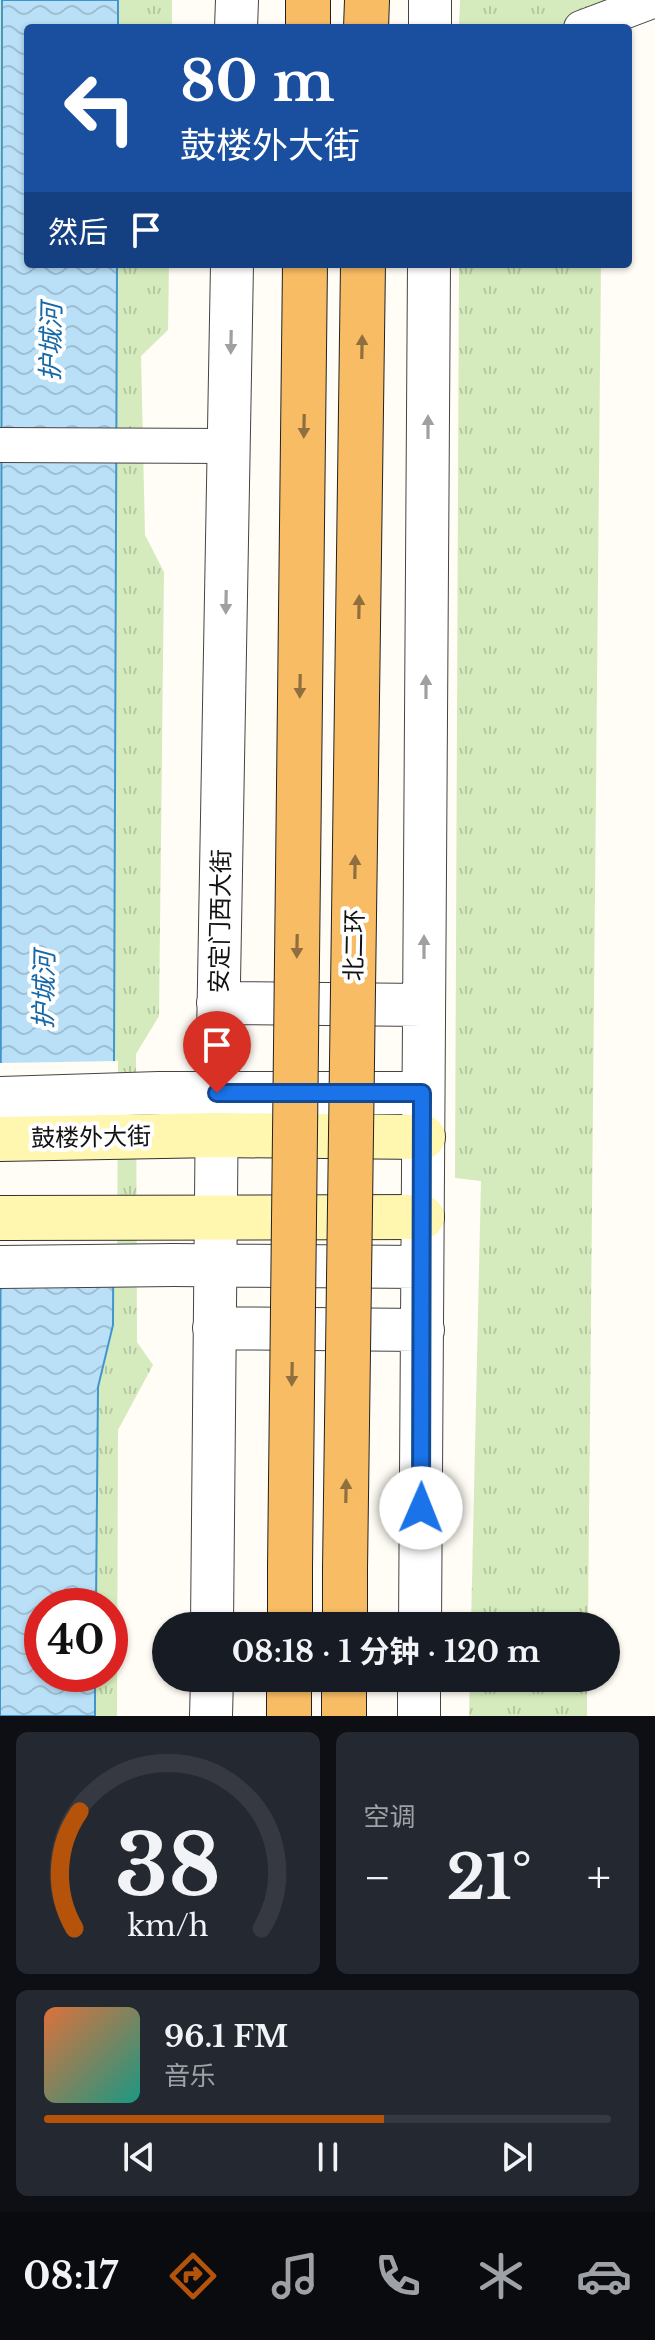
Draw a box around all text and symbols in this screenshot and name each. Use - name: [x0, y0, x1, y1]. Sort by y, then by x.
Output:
- text: 80 m: [180, 47, 335, 116]
- icon: left: [48, 56, 152, 160]
- text: 鼓楼外大街: [180, 123, 360, 168]
- icon: arrive: [124, 208, 168, 252]
- text: 然后: [48, 214, 108, 251]
- water label: 护城河: [34, 298, 68, 381]
- one-way arrow: [225, 330, 237, 355]
- one-way arrow: [356, 334, 368, 359]
- one-way arrow: [297, 414, 310, 439]
- one-way arrow: [421, 414, 434, 439]
- one-way arrow: [220, 590, 232, 615]
- one-way arrow: [352, 594, 365, 619]
- one-way arrow: [294, 674, 307, 699]
- one-way arrow: [420, 674, 432, 699]
- street label: 安定门西大街: [204, 849, 236, 993]
- one-way arrow: [349, 854, 361, 879]
- street label: 北二环: [339, 909, 369, 981]
- one-way arrow: [291, 934, 304, 959]
- one-way arrow: [418, 934, 430, 959]
- water label: 护城河: [27, 946, 61, 1029]
- pin: [183, 1011, 251, 1093]
- icon: arrive: [195, 1023, 239, 1067]
- street label: 鼓楼外大街: [31, 1121, 151, 1153]
- one-way arrow: [286, 1362, 299, 1387]
- position arrow: [379, 1466, 463, 1550]
- one-way arrow: [340, 1478, 353, 1503]
- speed limit sign: 40: [24, 1588, 128, 1692]
- text: 08:18 · 1 分钟 · 120 m: [232, 1633, 540, 1670]
- text: 空调: [364, 1801, 416, 1833]
- text: 38: [115, 1814, 221, 1917]
- text: 21°: [446, 1841, 532, 1915]
- text: −: [364, 1850, 391, 1905]
- text: +: [587, 1850, 611, 1905]
- text: km/h: [127, 1908, 208, 1944]
- text: 96.1 FM: [164, 2018, 288, 2055]
- text: 音乐: [164, 2060, 216, 2092]
- icon: previous: [117, 2135, 161, 2179]
- icon: pause: [306, 2135, 350, 2179]
- icon: next: [495, 2135, 539, 2179]
- icon: directions: [165, 2248, 221, 2304]
- icon: music: [267, 2248, 323, 2304]
- icon: phone: [370, 2248, 426, 2304]
- icon: climate: [473, 2248, 529, 2304]
- icon: car: [576, 2248, 632, 2304]
- text: 08:17: [23, 2254, 118, 2299]

